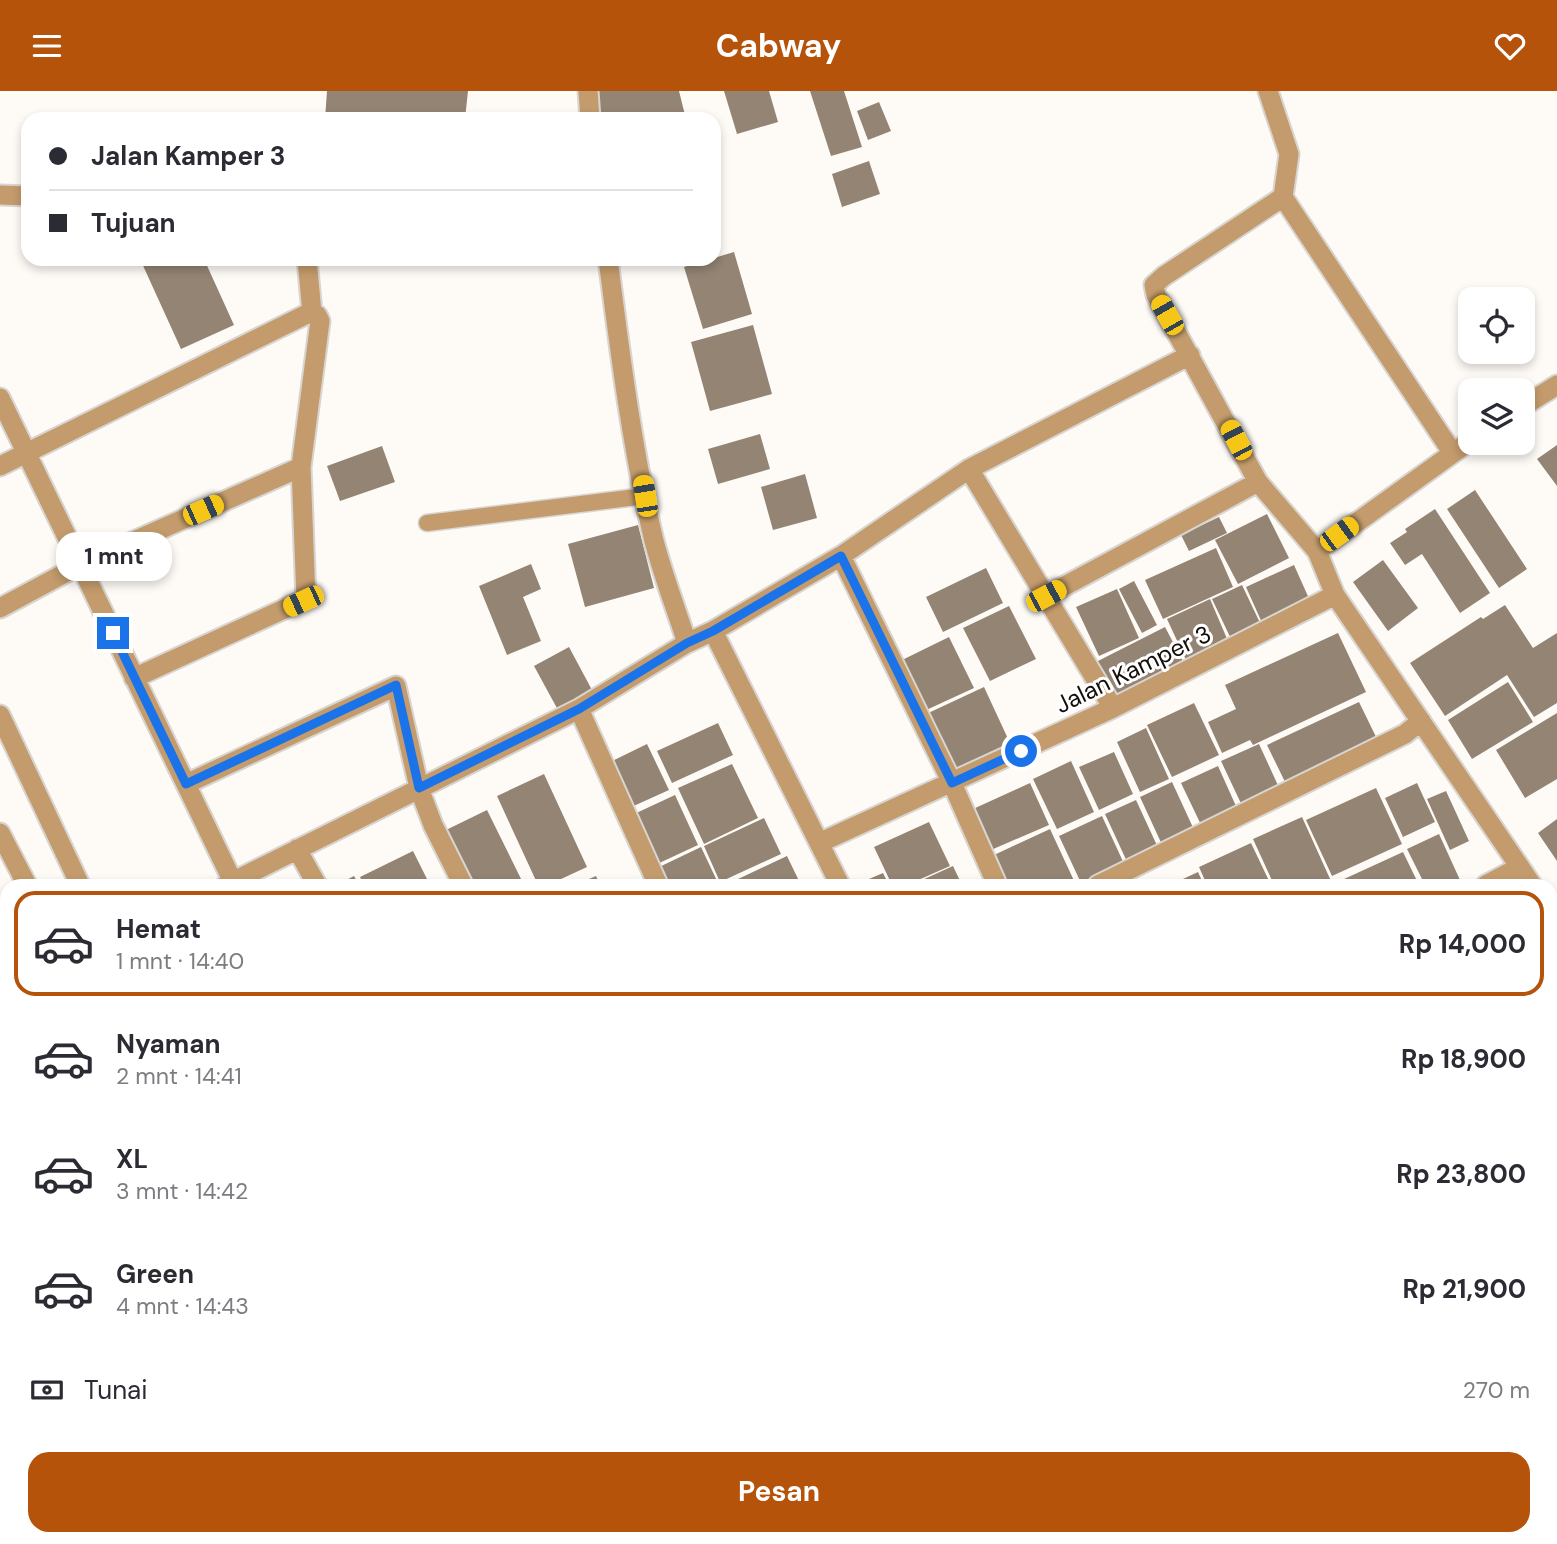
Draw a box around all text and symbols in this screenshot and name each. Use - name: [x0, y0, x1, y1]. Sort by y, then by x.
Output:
- text: Cabway: [716, 25, 841, 67]
- icon: menu: [28, 27, 66, 65]
- icon: heart: [1491, 27, 1529, 65]
- text: Jalan Kamper 3: [91, 139, 285, 173]
- text: Tujuan: [91, 206, 176, 240]
- map controls: [1458, 287, 1535, 455]
- button: locate: [1458, 287, 1535, 364]
- car: [1148, 292, 1187, 338]
- button: layers: [1458, 378, 1535, 455]
- car: [1217, 417, 1256, 463]
- car: [632, 474, 659, 518]
- car: [180, 492, 227, 528]
- car: [1316, 513, 1363, 555]
- callout: 1 mnt: [55, 531, 171, 581]
- text: 1 mnt: [84, 541, 144, 571]
- car: [1023, 577, 1070, 615]
- car: [280, 583, 327, 619]
- route end: [97, 617, 129, 649]
- street label: Jalan Kamper 3: [1050, 618, 1216, 720]
- route start: [1005, 735, 1037, 767]
- icon: car: [32, 912, 95, 975]
- text: Hemat: [116, 912, 201, 946]
- text: Rp 14,000: [1399, 927, 1526, 961]
- text: 1 mnt · 14:40: [116, 946, 244, 976]
- icon: car: [32, 1027, 95, 1090]
- text: Nyaman: [116, 1027, 221, 1061]
- text: Rp 18,900: [1401, 1042, 1526, 1076]
- text: 2 mnt · 14:41: [116, 1061, 242, 1091]
- icon: car: [32, 1142, 95, 1205]
- text: XL: [116, 1142, 148, 1176]
- text: Rp 23,800: [1396, 1157, 1526, 1191]
- text: 3 mnt · 14:42: [116, 1176, 248, 1206]
- icon: car: [32, 1257, 95, 1320]
- text: Green: [116, 1257, 194, 1291]
- text: Rp 21,900: [1402, 1272, 1526, 1306]
- text: 4 mnt · 14:43: [116, 1291, 249, 1321]
- icon: cash: [28, 1371, 66, 1409]
- text: Tunai: [84, 1373, 148, 1407]
- text: 270 m: [1463, 1375, 1530, 1405]
- button: Pesan: [28, 1452, 1530, 1532]

